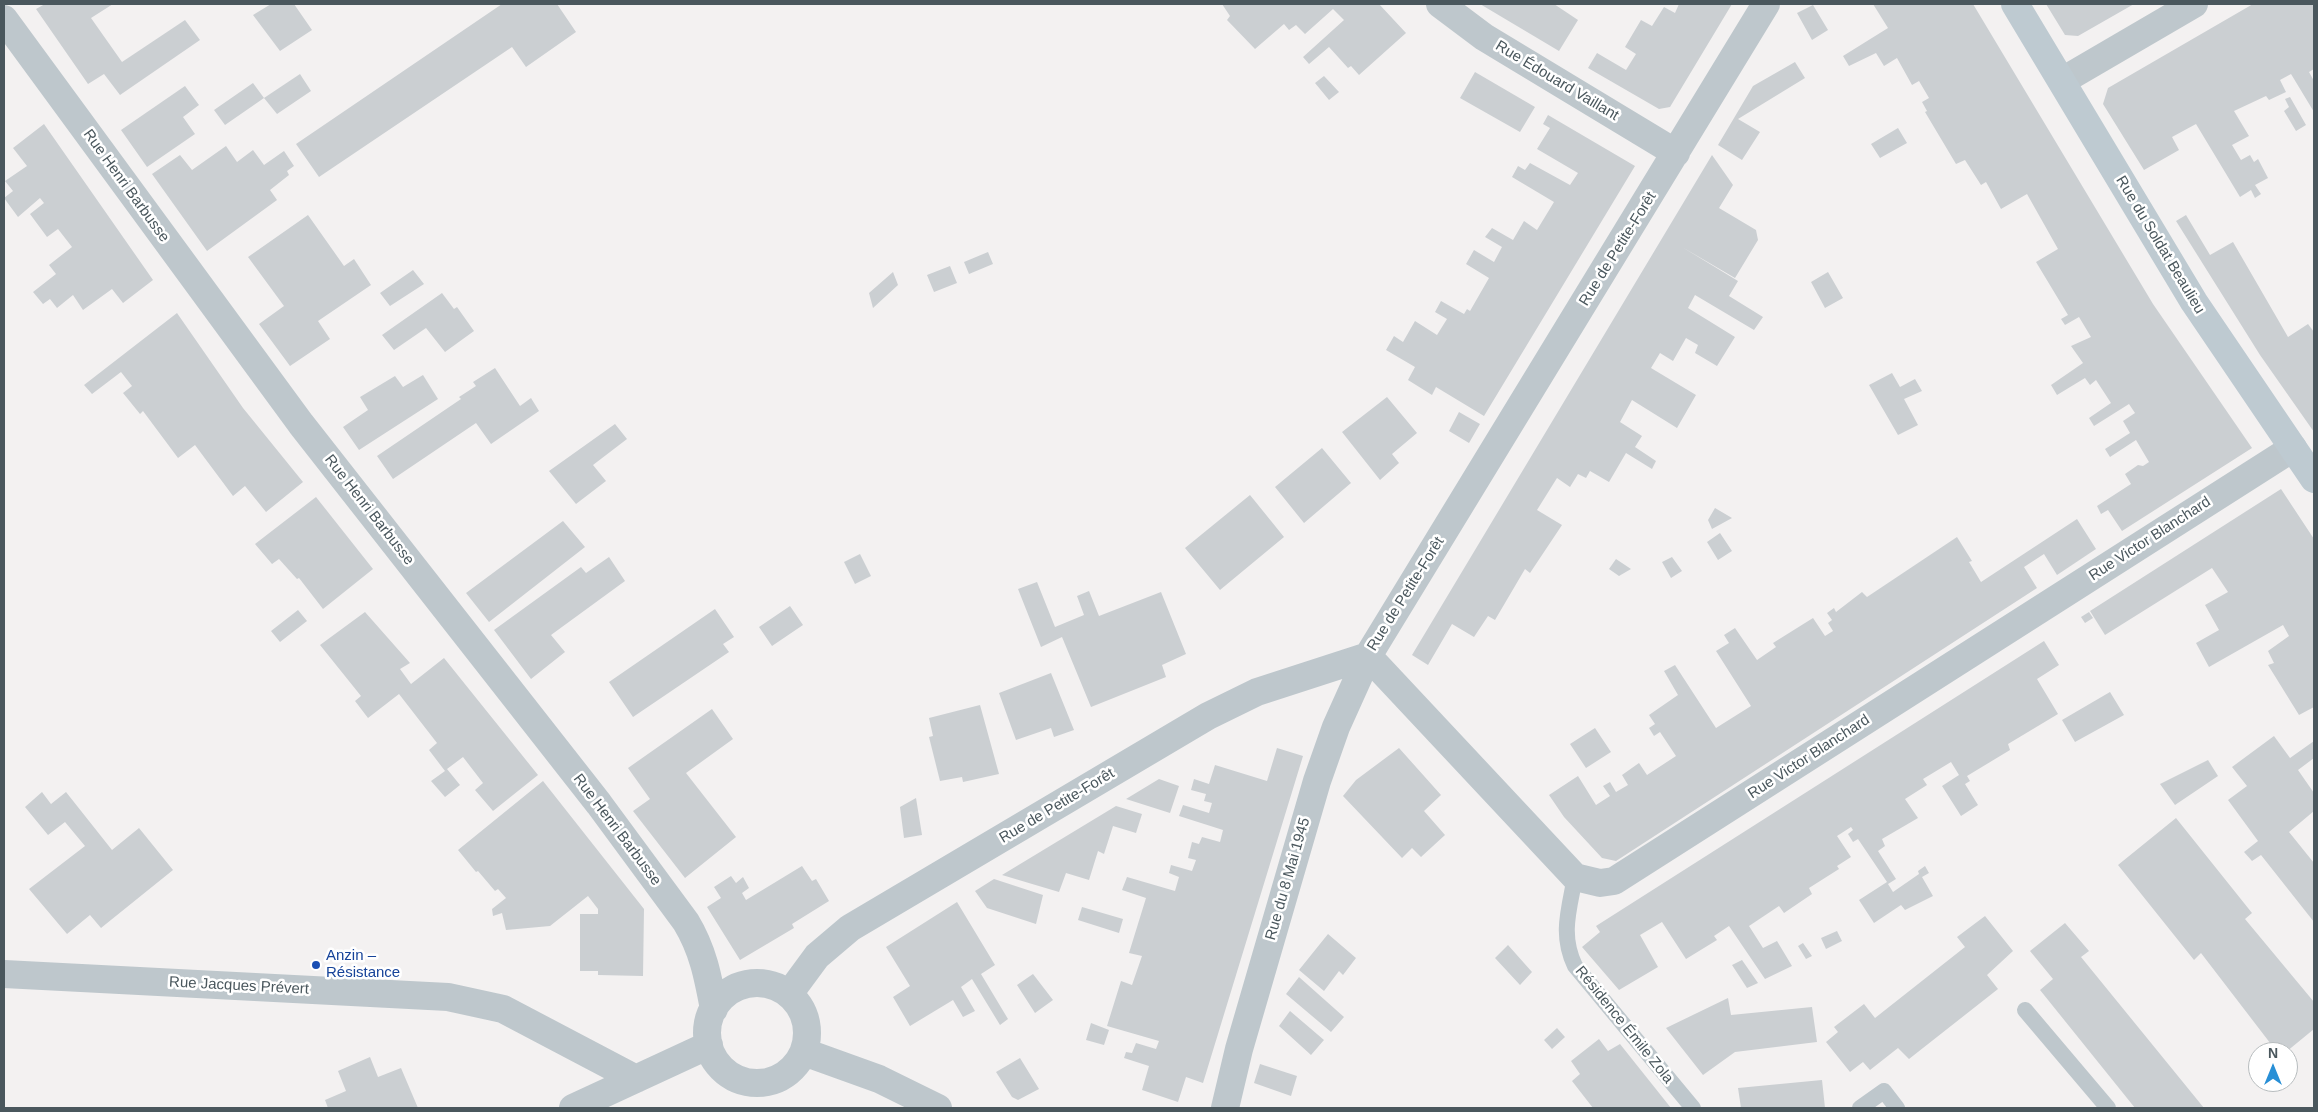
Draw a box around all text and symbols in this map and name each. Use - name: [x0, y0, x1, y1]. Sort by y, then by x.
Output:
- street label: Rue Édouard Vaillant: [1492, 37, 1622, 125]
- street label: Rue Henri Barbusse: [79, 126, 173, 246]
- street label: Rue du Soldat Beaulieu: [2112, 173, 2208, 317]
- street label: Rue de Petite-Forêt: [1576, 189, 1660, 309]
- street label: Rue Henri Barbusse: [320, 451, 418, 569]
- street label: Rue Victor Blanchard: [2086, 493, 2214, 585]
- street label: Rue de Petite-Forêt: [1364, 534, 1448, 654]
- street label: Rue Victor Blanchard: [1745, 711, 1873, 803]
- street label: Rue de Petite-Forêt: [996, 765, 1118, 847]
- street label: Rue Henri Barbusse: [569, 771, 665, 889]
- street label: Rue du 8 Mai 1945: [1262, 816, 1314, 942]
- place label: Anzin – Résistance: [326, 947, 400, 982]
- marker: Anzin – Résistance: [310, 959, 322, 971]
- street label: Résidence Émile Zola: [1571, 963, 1677, 1087]
- street label: Rue Jacques Prévert: [169, 973, 309, 999]
- north arrow: [2248, 1042, 2298, 1092]
- text: N: [2268, 1045, 2278, 1061]

